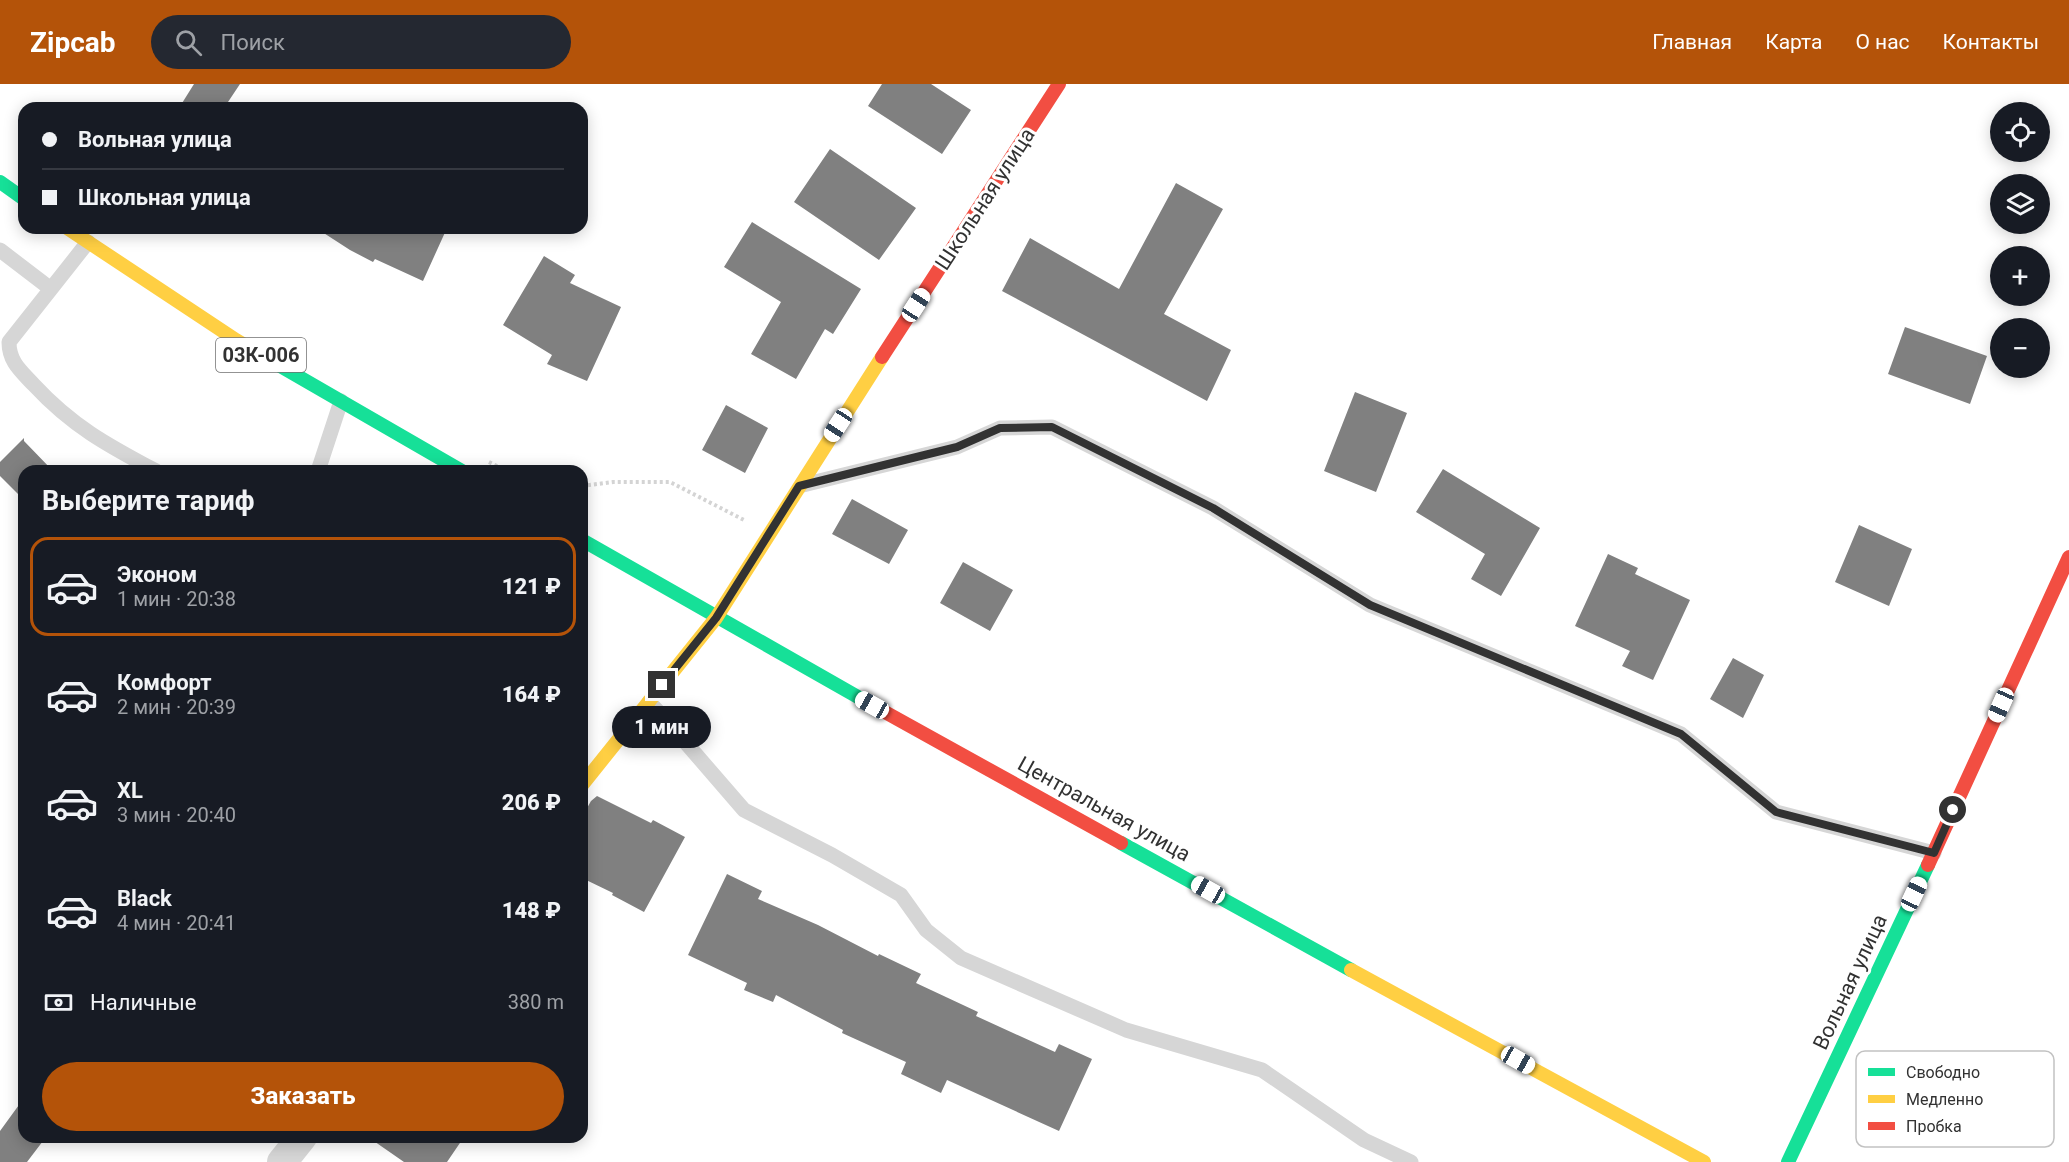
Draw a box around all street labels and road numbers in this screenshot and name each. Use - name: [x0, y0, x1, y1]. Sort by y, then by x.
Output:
- street label: Школьная улица: [930, 124, 1040, 274]
- road number: 03К-006: [216, 338, 306, 372]
- street label: Центральная улица: [1014, 752, 1194, 866]
- street label: Вольная улица: [1808, 911, 1892, 1053]

